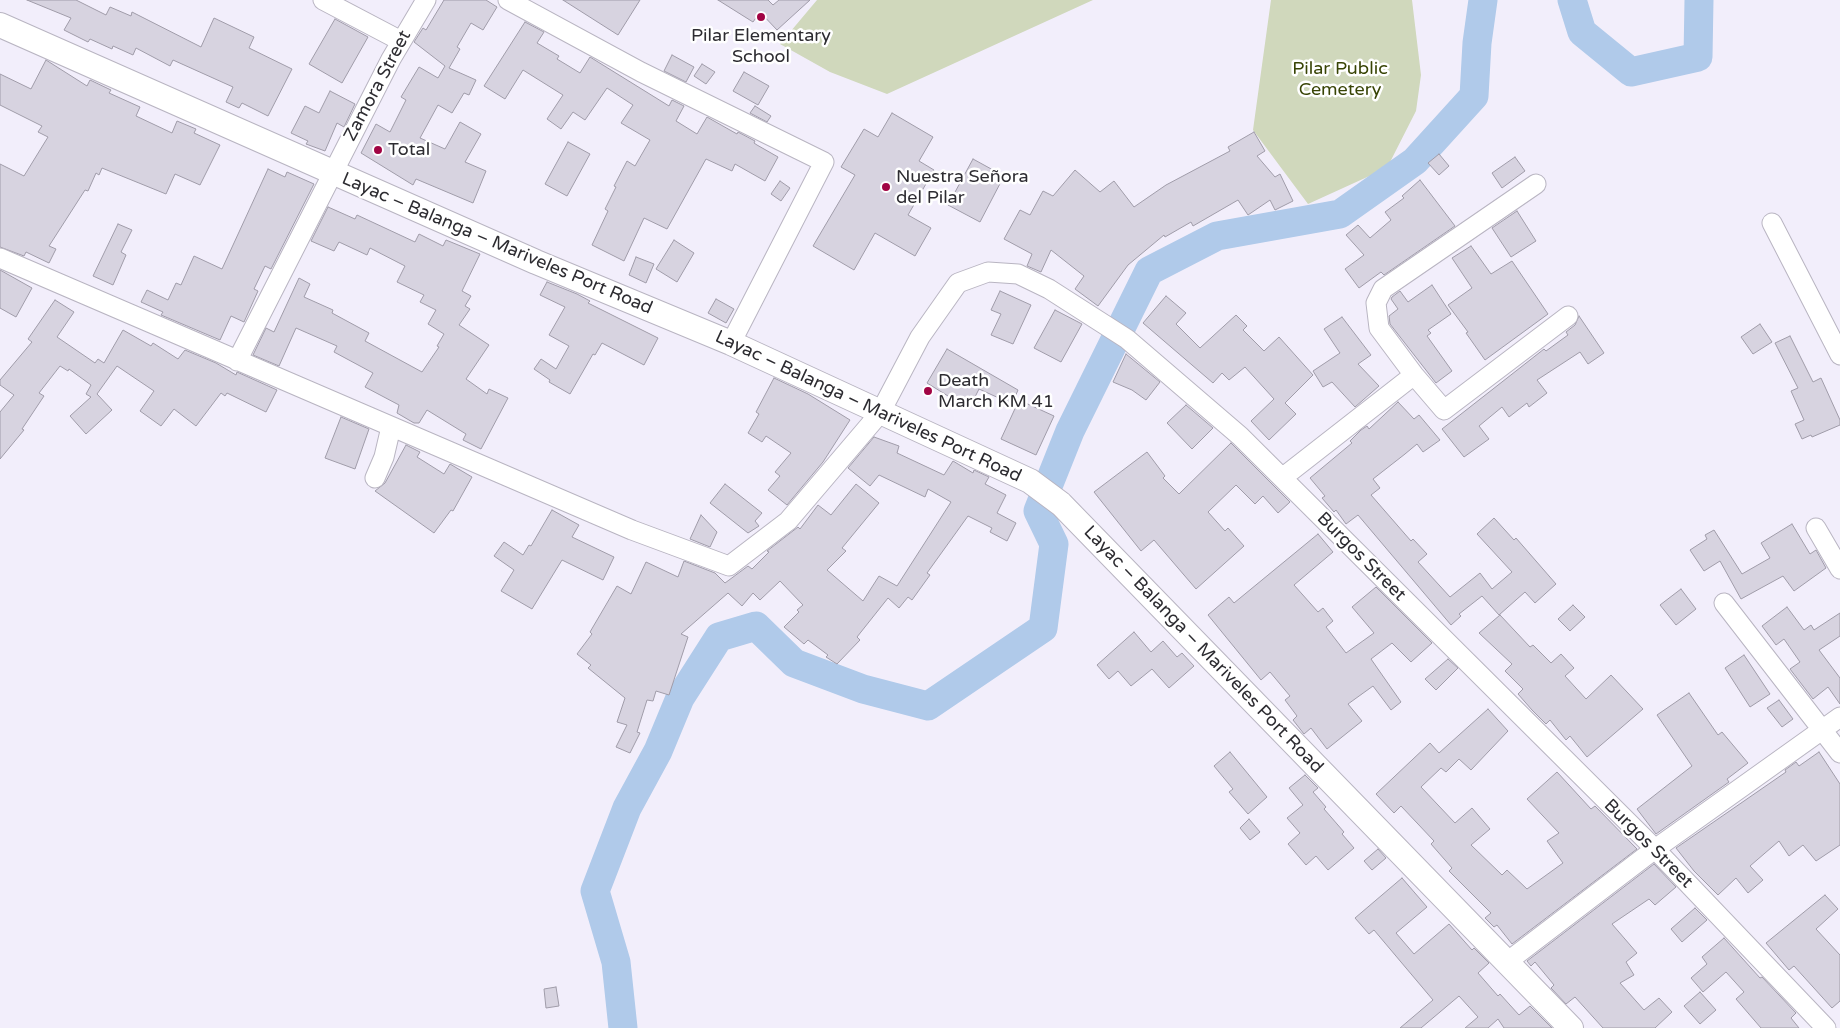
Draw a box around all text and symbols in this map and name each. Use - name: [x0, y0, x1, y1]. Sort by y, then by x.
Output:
- marker: Pilar Elementary School: [755, 11, 767, 23]
- place label: Pilar Elementary School: [691, 25, 831, 68]
- street label: Zamora Street: [340, 27, 416, 145]
- park label: Pilar Public Cemetery: [1292, 58, 1388, 100]
- place label: Total: [388, 139, 430, 161]
- marker: Total: [372, 144, 384, 156]
- place label: Nuestra Señora del Pilar: [896, 166, 1029, 208]
- street label: Layac – Balanga – Mariveles Port Road: [338, 169, 656, 319]
- marker: Nuestra Señora del Pilar: [880, 181, 892, 193]
- street label: Layac – Balanga – Mariveles Port Road: [711, 326, 1025, 488]
- place label: Death March KM 41: [938, 370, 1054, 412]
- marker: Death March KM 41: [922, 385, 934, 397]
- street label: Burgos Street: [1312, 508, 1410, 606]
- street label: Layac – Balanga – Mariveles Port Road: [1079, 522, 1327, 778]
- street label: Burgos Street: [1599, 795, 1697, 893]

